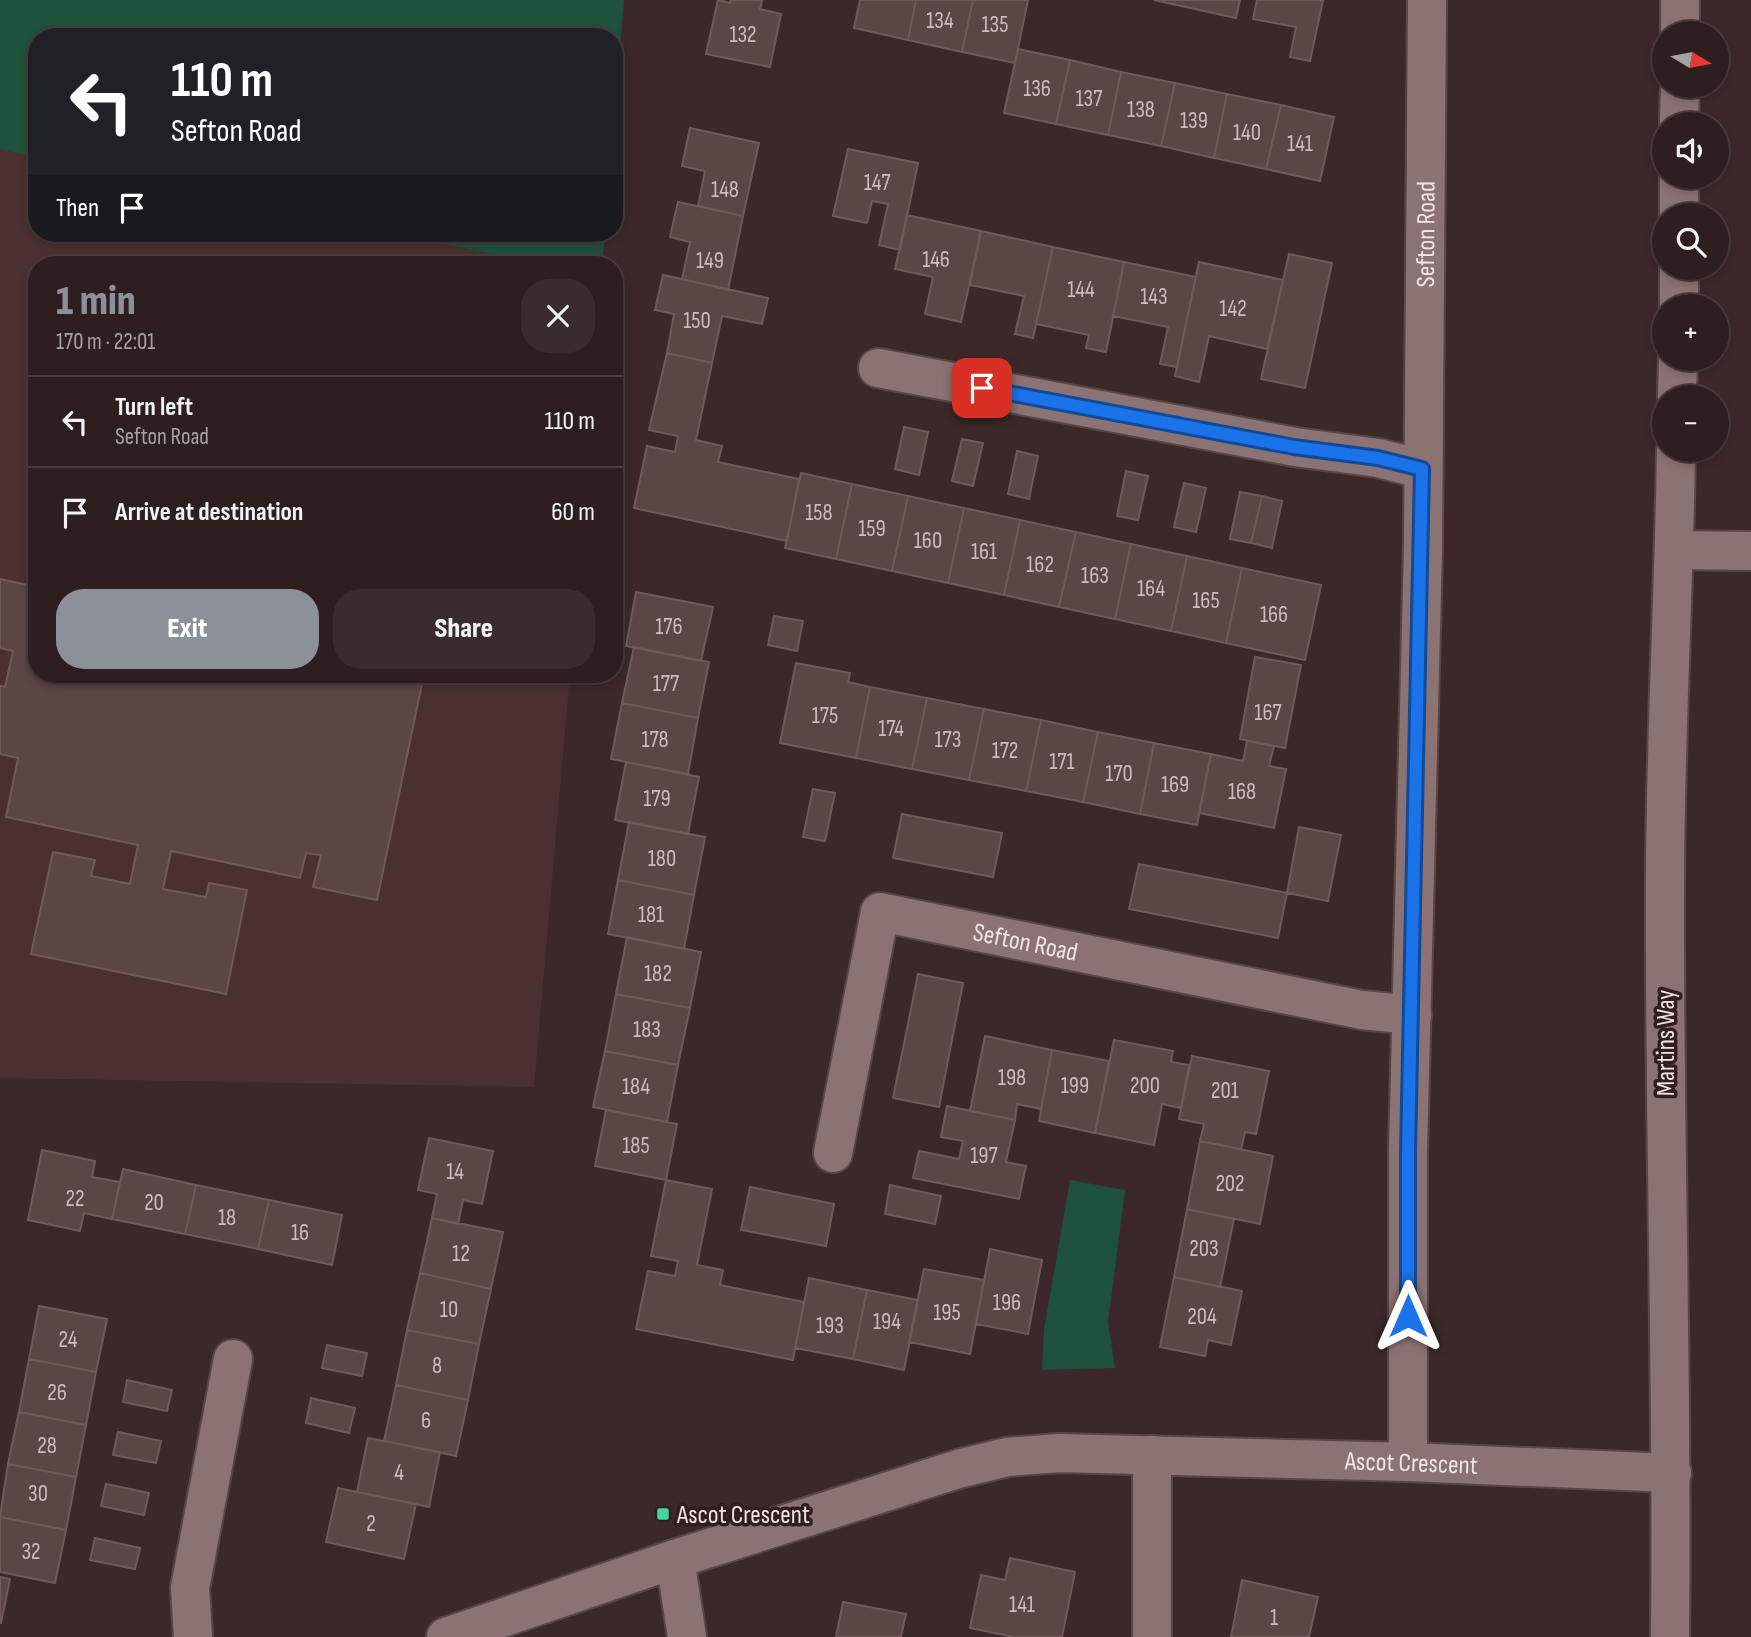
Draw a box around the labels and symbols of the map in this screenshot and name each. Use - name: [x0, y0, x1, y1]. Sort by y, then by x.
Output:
- house number: 134: [926, 7, 954, 35]
- house number: 135: [982, 11, 1008, 39]
- house number: 132: [729, 21, 757, 49]
- north arrow: [1652, 21, 1729, 98]
- house number: 136: [1023, 75, 1051, 103]
- house number: 137: [1076, 85, 1102, 113]
- house number: 138: [1127, 96, 1155, 124]
- house number: 139: [1180, 107, 1208, 135]
- house number: 140: [1233, 119, 1261, 147]
- house number: 141: [1287, 130, 1313, 158]
- house number: 147: [864, 169, 890, 197]
- house number: 148: [711, 176, 739, 204]
- street label: Sefton Road: [1411, 181, 1443, 287]
- house number: 146: [922, 246, 950, 274]
- house number: 149: [696, 247, 724, 275]
- house number: 144: [1067, 276, 1095, 304]
- house number: 143: [1140, 283, 1168, 311]
- house number: 142: [1219, 295, 1247, 323]
- house number: 150: [683, 307, 711, 335]
- pin: [952, 358, 1012, 418]
- house number: 158: [805, 499, 833, 527]
- house number: 159: [858, 515, 886, 543]
- house number: 160: [914, 527, 942, 555]
- house number: 161: [971, 538, 997, 566]
- house number: 162: [1026, 551, 1054, 579]
- house number: 163: [1081, 562, 1109, 590]
- house number: 164: [1137, 575, 1165, 603]
- house number: 165: [1192, 587, 1220, 615]
- house number: 166: [1260, 601, 1288, 629]
- house number: 176: [655, 613, 683, 641]
- house number: 177: [653, 670, 679, 698]
- house number: 167: [1254, 699, 1282, 727]
- house number: 175: [812, 702, 838, 730]
- house number: 174: [878, 715, 904, 743]
- house number: 178: [641, 726, 669, 754]
- house number: 173: [935, 726, 961, 754]
- house number: 172: [992, 737, 1018, 765]
- house number: 171: [1049, 748, 1075, 776]
- house number: 170: [1105, 760, 1133, 788]
- house number: 169: [1161, 771, 1189, 799]
- house number: 168: [1228, 778, 1256, 806]
- house number: 179: [643, 785, 671, 813]
- house number: 180: [648, 845, 676, 873]
- house number: 181: [638, 901, 664, 929]
- street label: Sefton Road: [970, 917, 1080, 969]
- house number: 182: [644, 960, 672, 988]
- street label: Martins Way: [1651, 990, 1682, 1096]
- house number: 183: [633, 1016, 661, 1044]
- house number: 198: [998, 1064, 1026, 1092]
- house number: 199: [1061, 1072, 1089, 1100]
- house number: 200: [1130, 1072, 1160, 1100]
- house number: 184: [622, 1073, 650, 1101]
- house number: 201: [1211, 1077, 1239, 1105]
- house number: 185: [622, 1132, 650, 1160]
- house number: 197: [970, 1142, 998, 1170]
- house number: 14: [446, 1158, 464, 1186]
- house number: 202: [1215, 1170, 1245, 1198]
- house number: 22: [66, 1185, 84, 1213]
- house number: 20: [144, 1189, 164, 1217]
- house number: 18: [218, 1204, 236, 1232]
- house number: 16: [291, 1219, 309, 1247]
- house number: 203: [1189, 1235, 1219, 1263]
- house number: 12: [452, 1240, 470, 1268]
- position arrow: [1371, 1279, 1445, 1353]
- house number: 196: [993, 1289, 1021, 1317]
- house number: 10: [440, 1296, 458, 1324]
- house number: 195: [933, 1299, 961, 1327]
- house number: 204: [1187, 1303, 1217, 1331]
- house number: 194: [873, 1308, 901, 1336]
- house number: 193: [816, 1312, 844, 1340]
- house number: 24: [59, 1326, 78, 1354]
- house number: 8: [432, 1352, 442, 1380]
- house number: 26: [47, 1379, 67, 1407]
- house number: 6: [421, 1407, 431, 1435]
- house number: 28: [37, 1432, 57, 1460]
- street label: Ascot Crescent: [1343, 1446, 1479, 1482]
- house number: 4: [394, 1459, 404, 1487]
- house number: 30: [28, 1480, 48, 1508]
- place label: Ascot Crescent: [676, 1500, 810, 1531]
- marker: Ascot Crescent: [655, 1506, 671, 1522]
- house number: 2: [366, 1510, 376, 1538]
- house number: 32: [21, 1538, 41, 1566]
- house number: 141: [1009, 1591, 1035, 1619]
- house number: 1: [1270, 1604, 1278, 1632]

